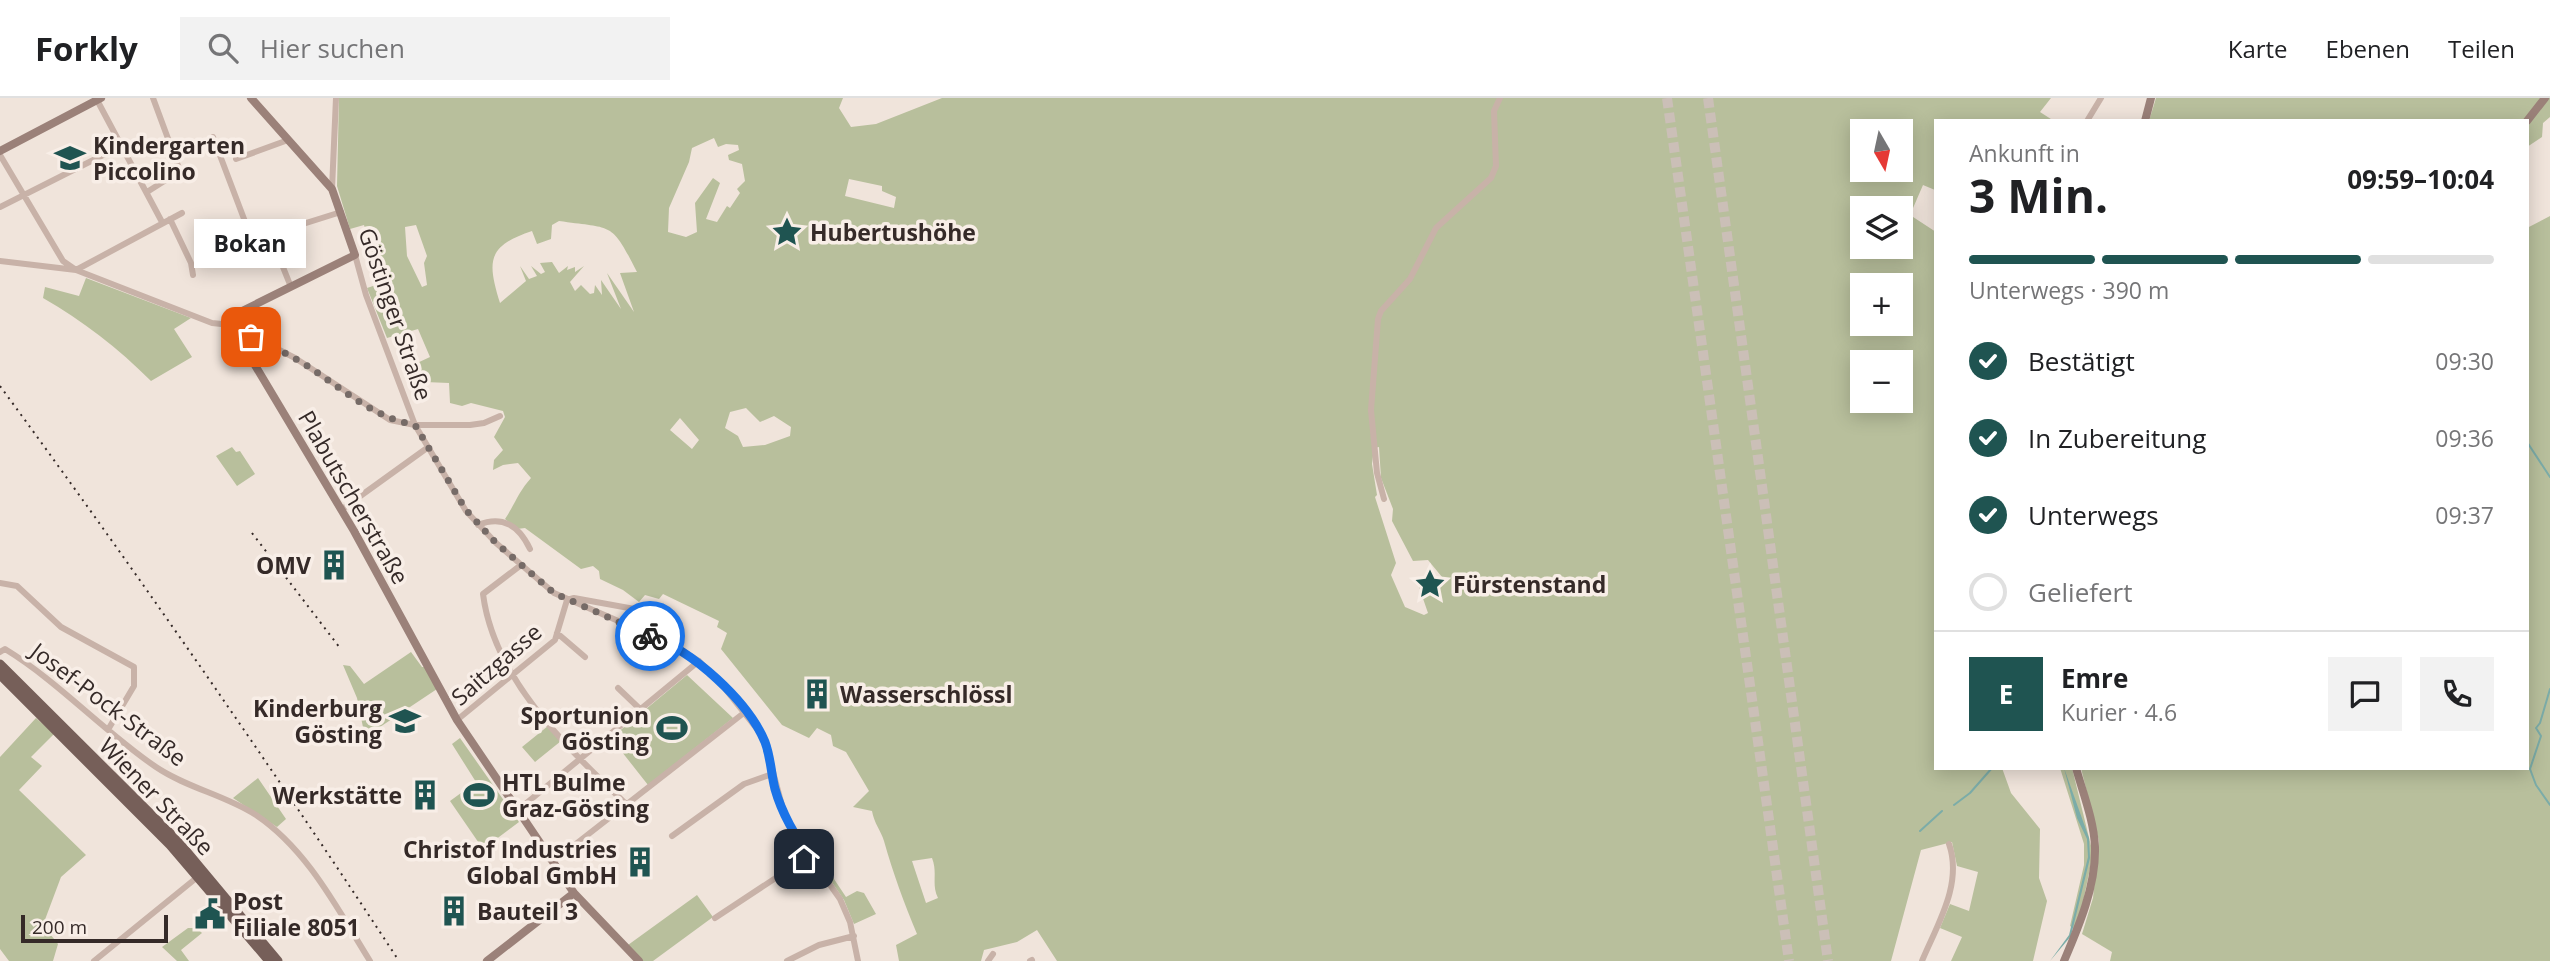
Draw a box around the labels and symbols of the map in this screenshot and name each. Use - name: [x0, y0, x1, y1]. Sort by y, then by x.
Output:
- north arrow: [1850, 119, 1913, 182]
- place label: Kindergarten Piccolino: [93, 129, 245, 187]
- school or university icon: Kindergarten Piccolino: [53, 141, 87, 175]
- place icon: Hubertushöhe: [770, 215, 804, 249]
- place label: Hubertushöhe: [810, 216, 976, 248]
- callout: Bokan: [195, 218, 307, 267]
- street label: Göstinger Straße: [351, 223, 441, 405]
- pin: [221, 307, 281, 367]
- street label: Plabutscherstraße: [291, 404, 417, 590]
- building icon: OMV: [317, 548, 351, 582]
- place label: OMV: [256, 549, 311, 581]
- place icon: Fürstenstand: [1413, 567, 1447, 601]
- place label: Fürstenstand: [1453, 568, 1606, 600]
- courier: [615, 601, 685, 671]
- street label: Saitzgasse: [444, 616, 548, 712]
- street label: Josef-Pock-Straße: [23, 634, 193, 773]
- building icon: Wasserschlössl: [800, 677, 834, 711]
- place label: Wasserschlössl: [840, 678, 1013, 710]
- place label: Kinderburg Gösting: [253, 692, 382, 750]
- place label: Sportunion Gösting: [521, 699, 649, 757]
- school or university icon: Kinderburg Gösting: [388, 704, 422, 738]
- sports icon: Sportunion Gösting: [655, 711, 689, 745]
- street label: Wiener Straße: [92, 730, 222, 862]
- place label: HTL Bulme Graz-Gösting: [502, 766, 649, 824]
- building icon: Werkstätte: [408, 778, 442, 812]
- sports icon: HTL Bulme Graz-Gösting: [462, 778, 496, 812]
- place label: Werkstätte: [273, 779, 402, 811]
- pin: [774, 829, 834, 889]
- place label: Christof Industries Global GmbH: [403, 833, 617, 891]
- building icon: Christof Industries Global GmbH: [623, 845, 657, 879]
- place label: Post Filiale 8051: [233, 885, 360, 943]
- building icon: Bauteil 3: [437, 894, 471, 928]
- place label: Bauteil 3: [477, 895, 578, 927]
- public building icon: Post Filiale 8051: [193, 897, 227, 931]
- scale bar: [21, 912, 168, 944]

